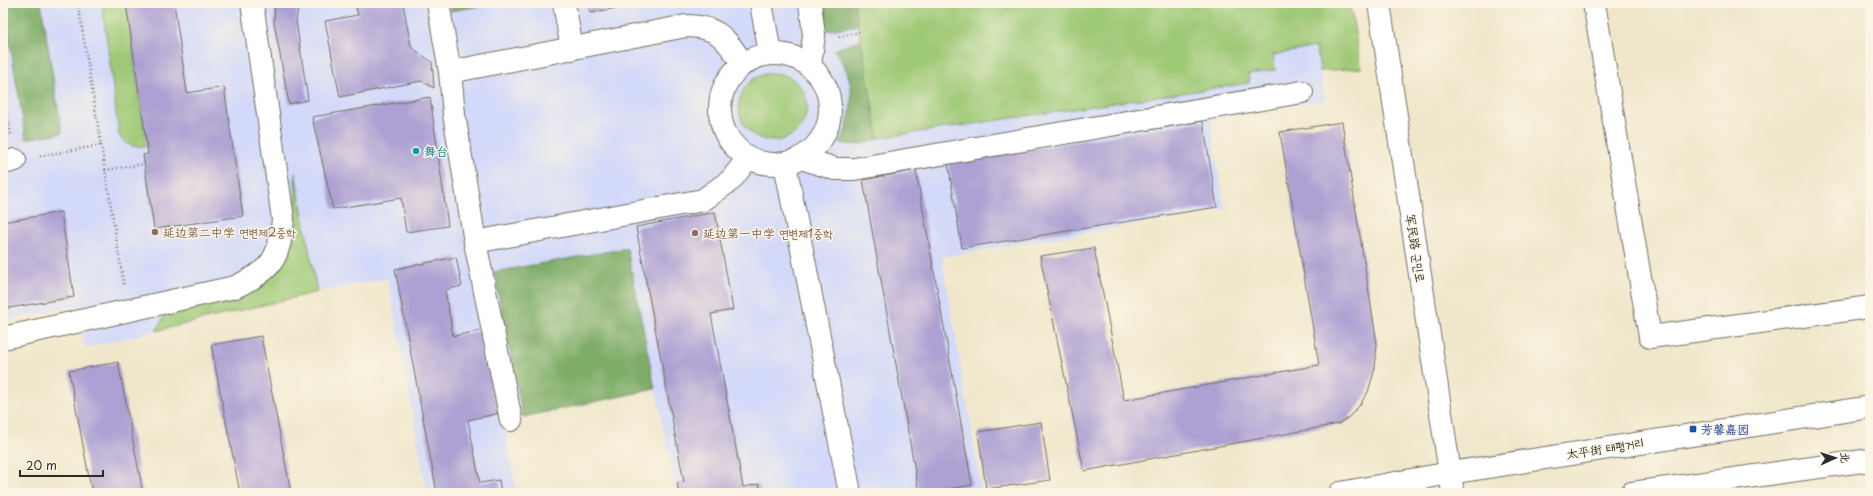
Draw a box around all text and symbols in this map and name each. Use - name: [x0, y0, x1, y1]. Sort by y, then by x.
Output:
- place label: 舞台: [424, 142, 448, 160]
- marker: 舞台: [411, 146, 421, 156]
- street label: 军民路 군민로: [1402, 213, 1430, 283]
- place label: 延边第二中学 연변제2중학: [163, 223, 296, 241]
- place label: 延边第一中学 연변제1중학: [703, 224, 833, 242]
- marker: 延边第二中学 연변제2중학: [150, 227, 160, 237]
- marker: 延边第一中学 연변제1중학: [690, 228, 700, 238]
- place label: 芳馨嘉园: [1701, 420, 1749, 438]
- marker: 芳馨嘉园: [1688, 424, 1698, 434]
- street label: 太平街 태평거리: [1565, 433, 1645, 463]
- north arrow: [1815, 438, 1855, 478]
- scale bar: [20, 452, 103, 478]
- text: 北: [1837, 452, 1854, 463]
- text: 20 m: [26, 456, 57, 474]

